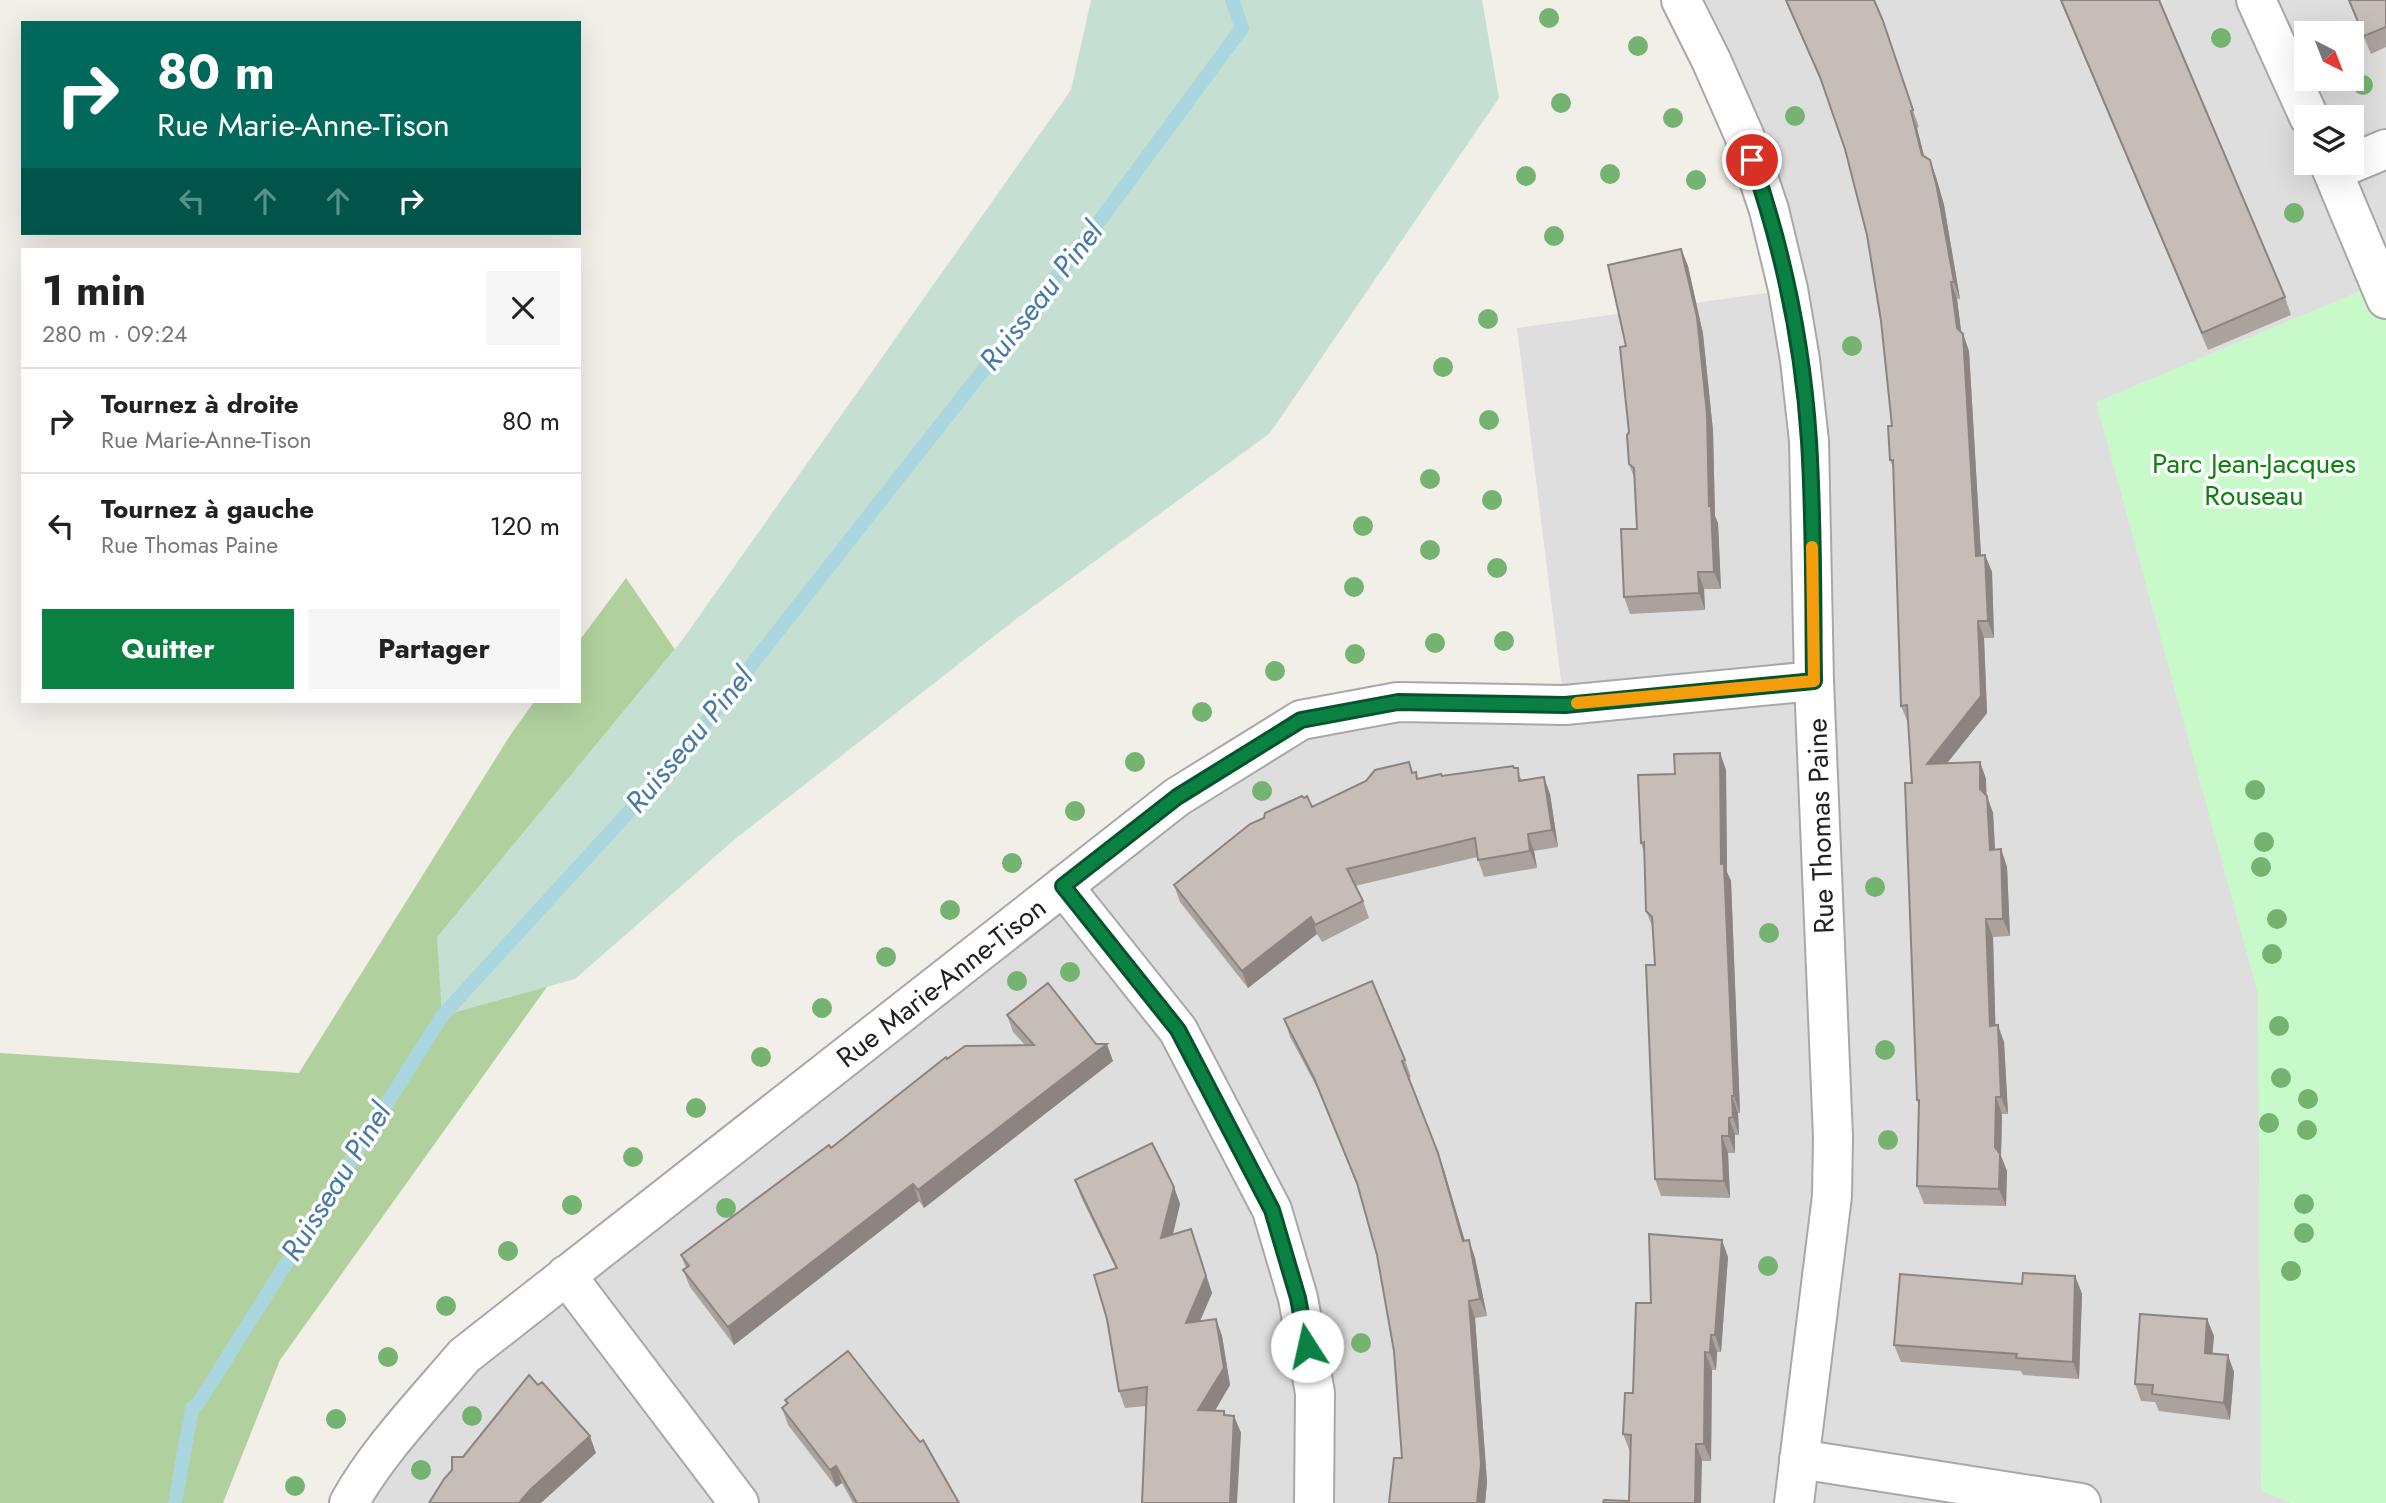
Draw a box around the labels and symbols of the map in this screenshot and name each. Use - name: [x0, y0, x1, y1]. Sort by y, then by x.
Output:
- north arrow: [2294, 21, 2364, 91]
- pin: [1722, 130, 1782, 190]
- water label: Ruisseau Pinel: [969, 211, 1113, 379]
- park label: Parc Jean-Jacques Rouseau: [2152, 443, 2356, 516]
- water label: Ruisseau Pinel: [615, 656, 763, 822]
- street label: Rue Thomas Paine: [1796, 718, 1845, 934]
- street label: Rue Marie-Anne-Tison: [828, 887, 1055, 1077]
- water label: Ruisseau Pinel: [270, 1093, 402, 1269]
- position arrow: [1270, 1309, 1344, 1383]

